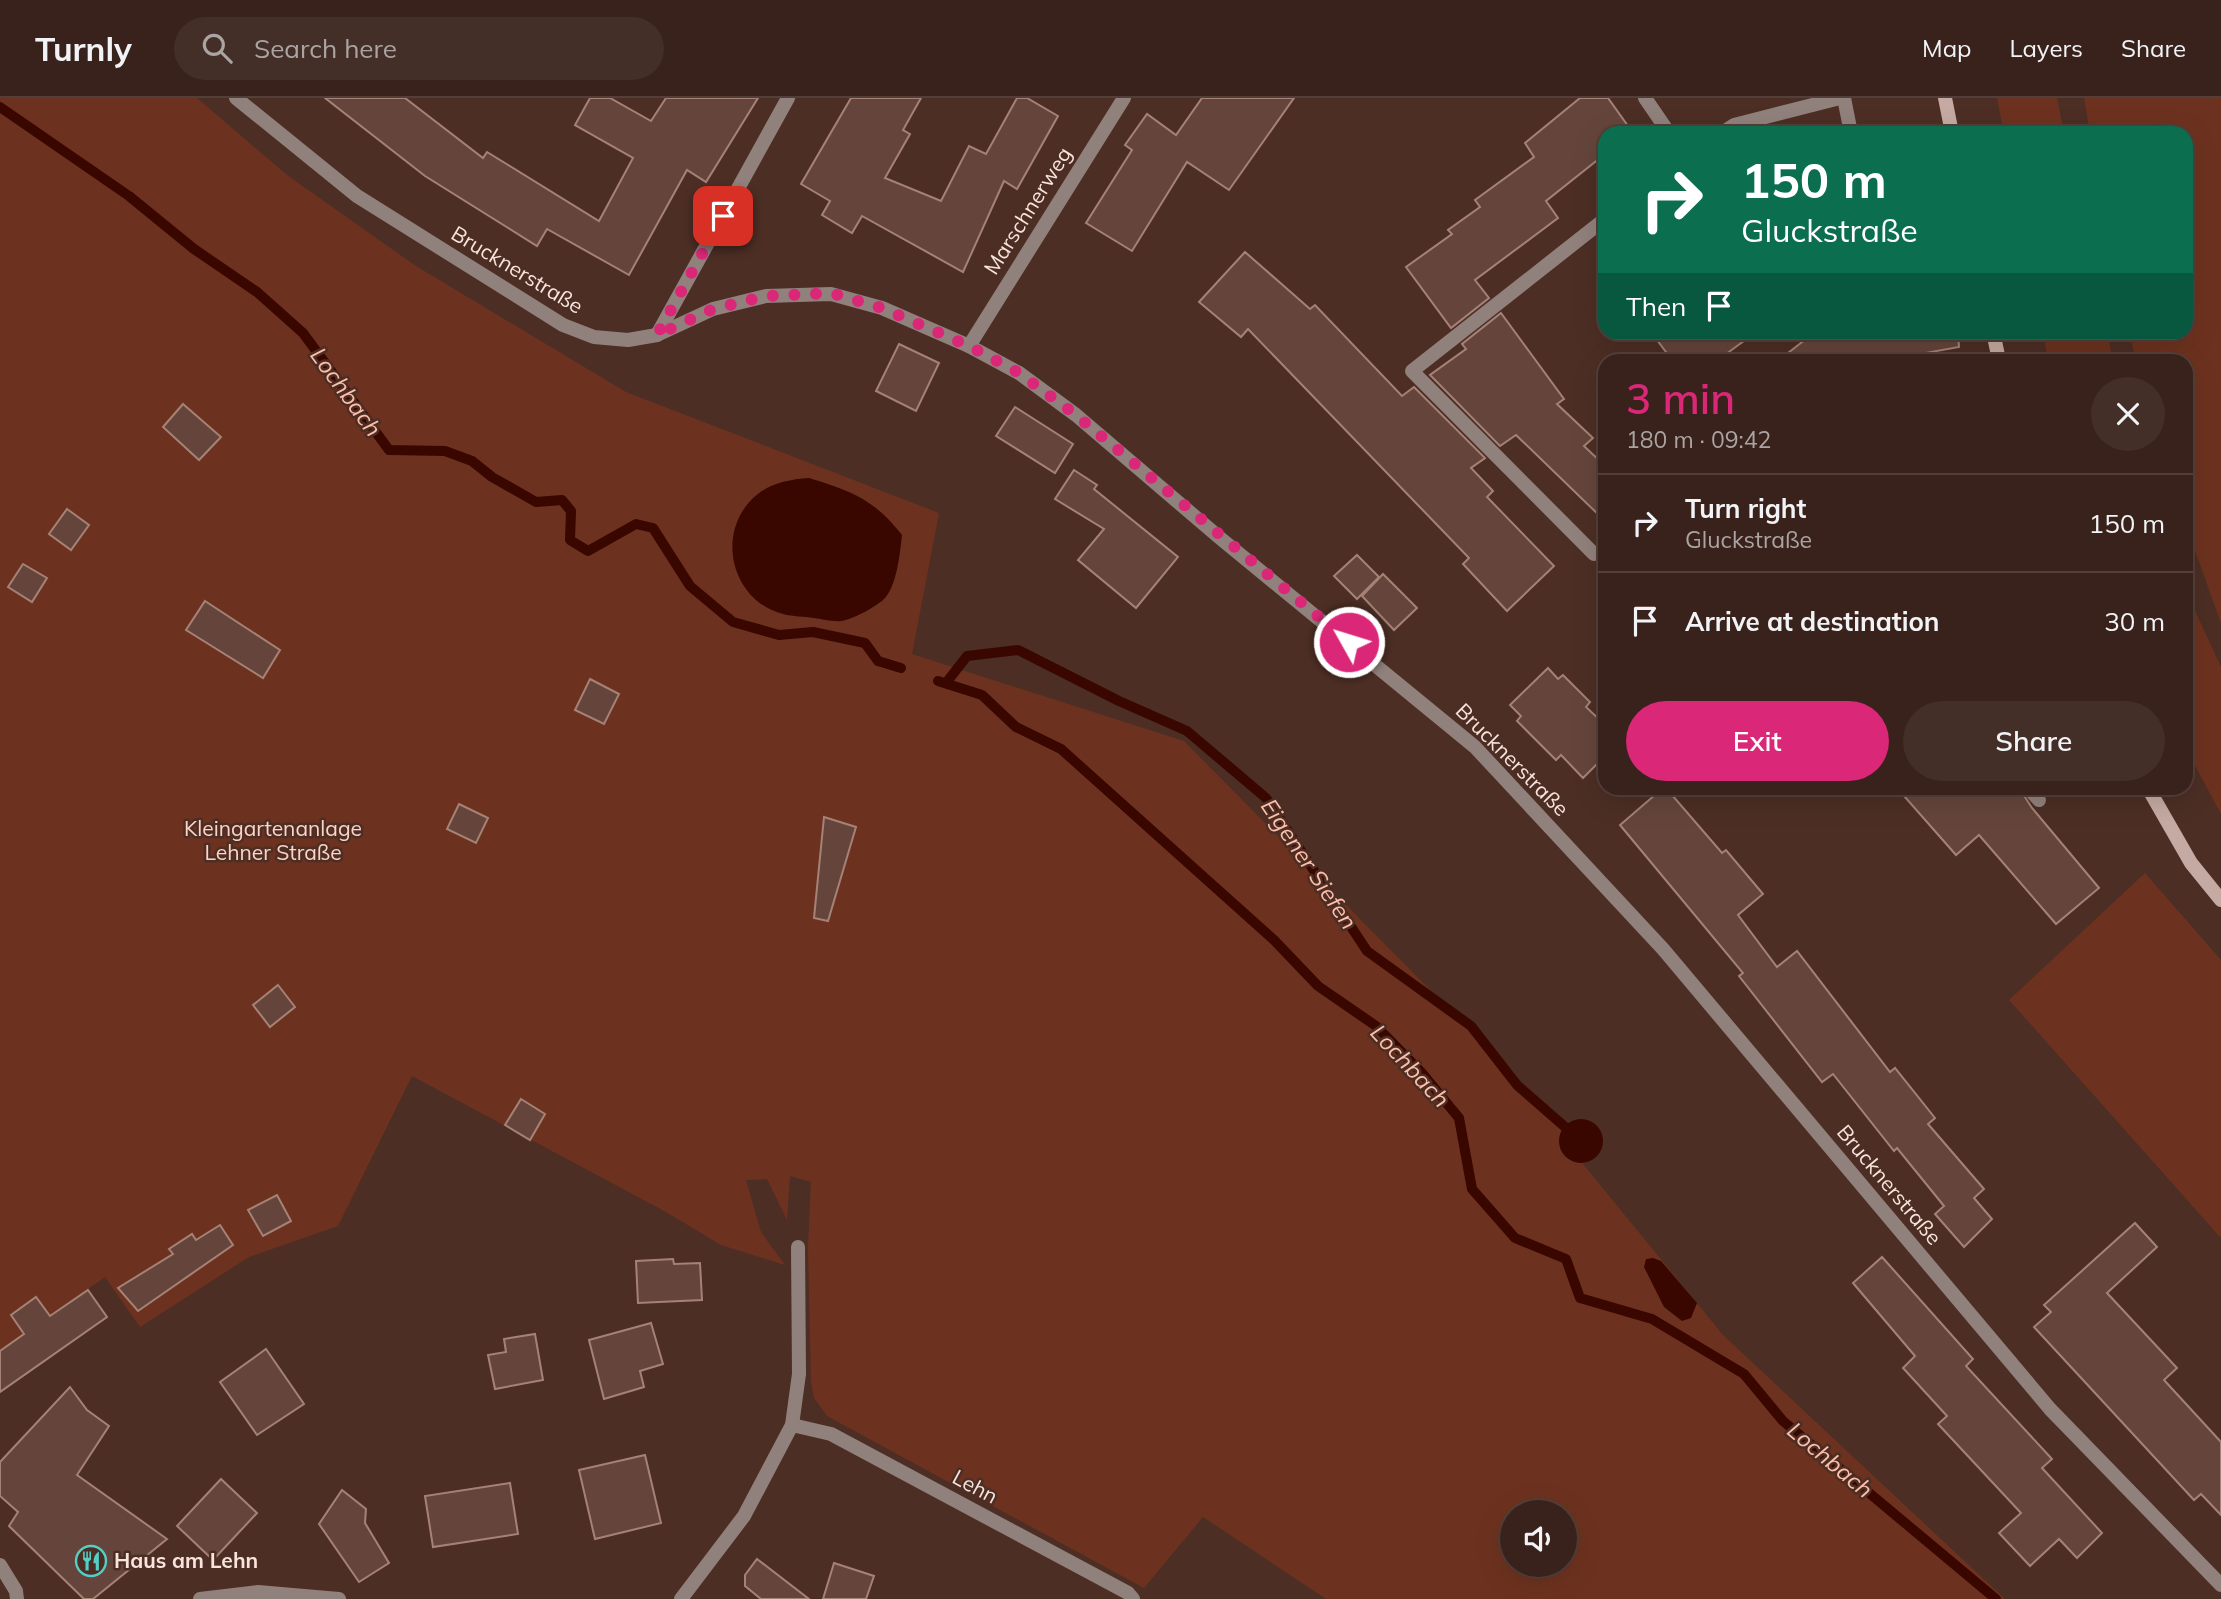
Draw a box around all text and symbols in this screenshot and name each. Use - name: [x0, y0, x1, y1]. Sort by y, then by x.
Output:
- search box: [174, 17, 664, 80]
- text: Turnly: [35, 28, 132, 69]
- icon: search: [198, 29, 236, 67]
- text: Search here: [254, 32, 397, 65]
- text: Map: [1922, 33, 1971, 63]
- text: Layers: [2009, 33, 2083, 63]
- text: Share: [2121, 33, 2186, 63]
- street label: Marschnerweg: [978, 142, 1077, 279]
- text: 150 m: [1741, 149, 1887, 210]
- icon: right: [1626, 154, 1717, 245]
- pin: [693, 186, 753, 246]
- icon: arrive: [704, 197, 742, 235]
- text: Gluckstraße: [1741, 210, 1918, 250]
- street label: Brucknerstraße: [447, 220, 588, 319]
- icon: arrive: [1700, 287, 1738, 325]
- text: Then: [1626, 290, 1686, 323]
- water label: Lochbach: [304, 342, 388, 442]
- text: 3 min: [1626, 372, 1735, 425]
- button: close: [2091, 377, 2165, 451]
- text: 180 m · 09:42: [1626, 425, 1771, 454]
- text: Turn right: [1685, 492, 1806, 525]
- icon: right: [1626, 504, 1664, 542]
- text: 150 m: [2089, 507, 2165, 540]
- text: Gluckstraße: [1685, 525, 1812, 554]
- icon: arrive: [1626, 602, 1664, 640]
- position arrow: [1312, 605, 1386, 679]
- text: Arrive at destination: [1685, 605, 1940, 638]
- text: 30 m: [2104, 605, 2165, 638]
- street label: Brucknerstraße: [1451, 697, 1575, 821]
- button: Exit: [1626, 701, 1889, 781]
- button: Share: [1903, 701, 2165, 781]
- water label: Eigener Siefen: [1255, 793, 1364, 935]
- park label: Kleingartenanlage Lehner Straße: [184, 815, 362, 865]
- water label: Lochbach: [1365, 1018, 1456, 1113]
- street label: Brucknerstraße: [1832, 1119, 1948, 1250]
- water label: Lochbach: [1782, 1415, 1879, 1504]
- street label: Lehn: [948, 1464, 1002, 1509]
- map controls: [1500, 1500, 1577, 1577]
- button: sound: [1500, 1500, 1577, 1577]
- restaurant icon: Haus am Lehn: [74, 1544, 108, 1578]
- place label: Haus am Lehn: [114, 1547, 258, 1573]

